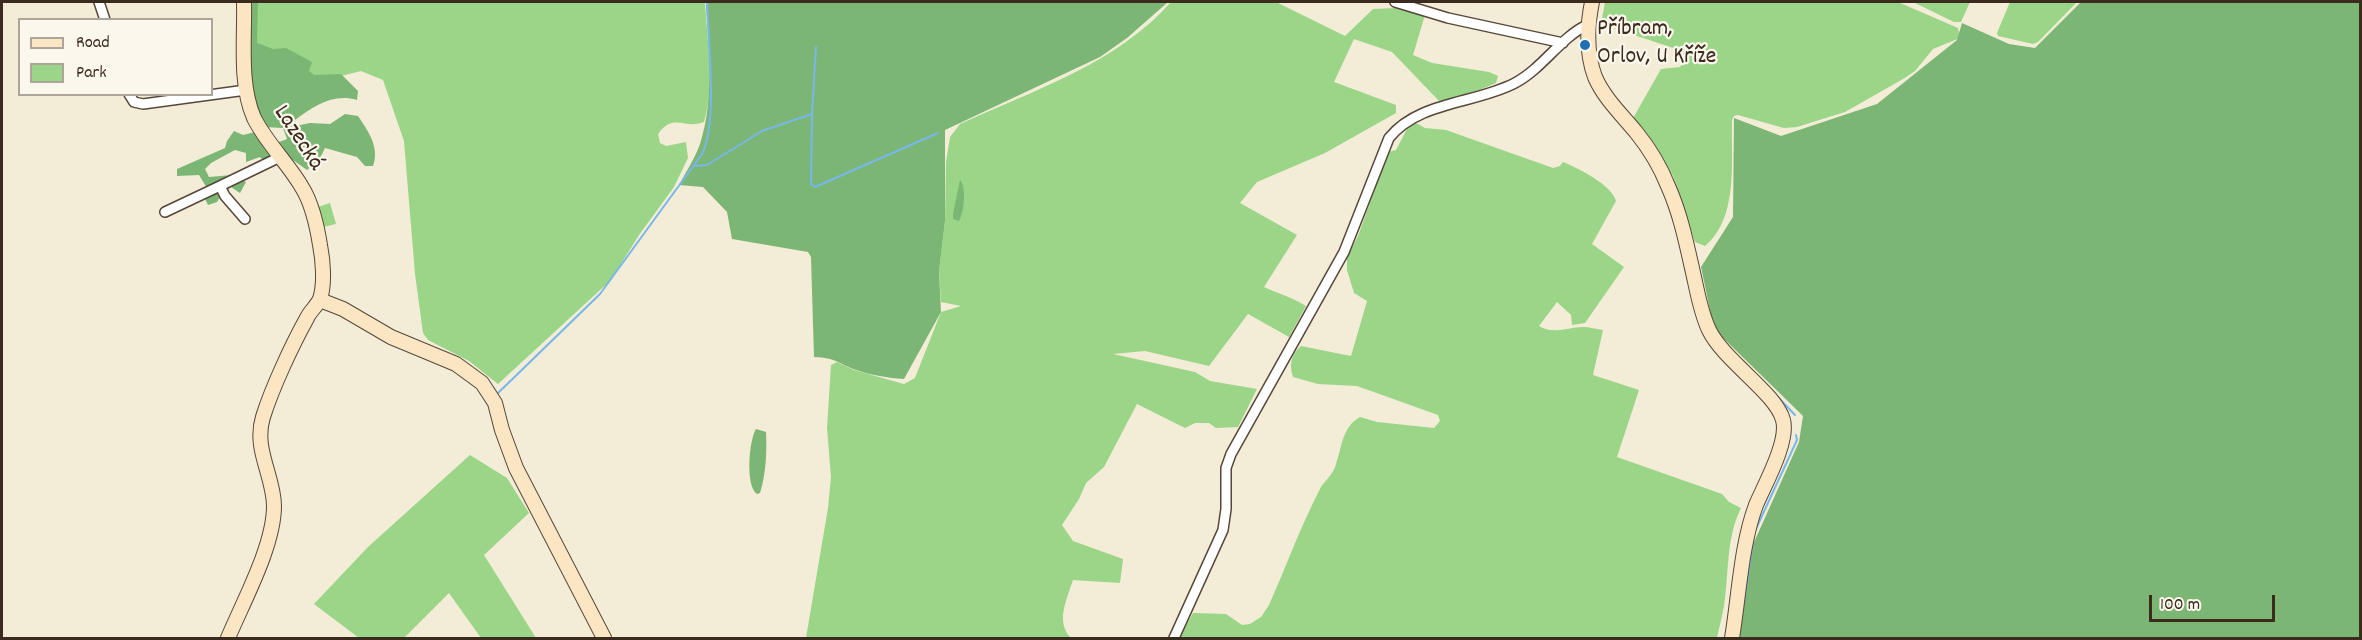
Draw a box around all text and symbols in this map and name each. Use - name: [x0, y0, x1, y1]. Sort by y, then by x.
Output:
- place label: Příbram, Orlov, U Kříže: [1597, 17, 1716, 73]
- legend: [18, 18, 213, 96]
- text: Road: [76, 31, 110, 56]
- marker: Příbram, Orlov, U Kříže: [1578, 38, 1592, 52]
- text: Park: [76, 61, 107, 86]
- street label: Lazecká: [265, 101, 329, 177]
- scale bar: [2152, 583, 2278, 621]
- text: 100 m: [2160, 593, 2200, 618]

